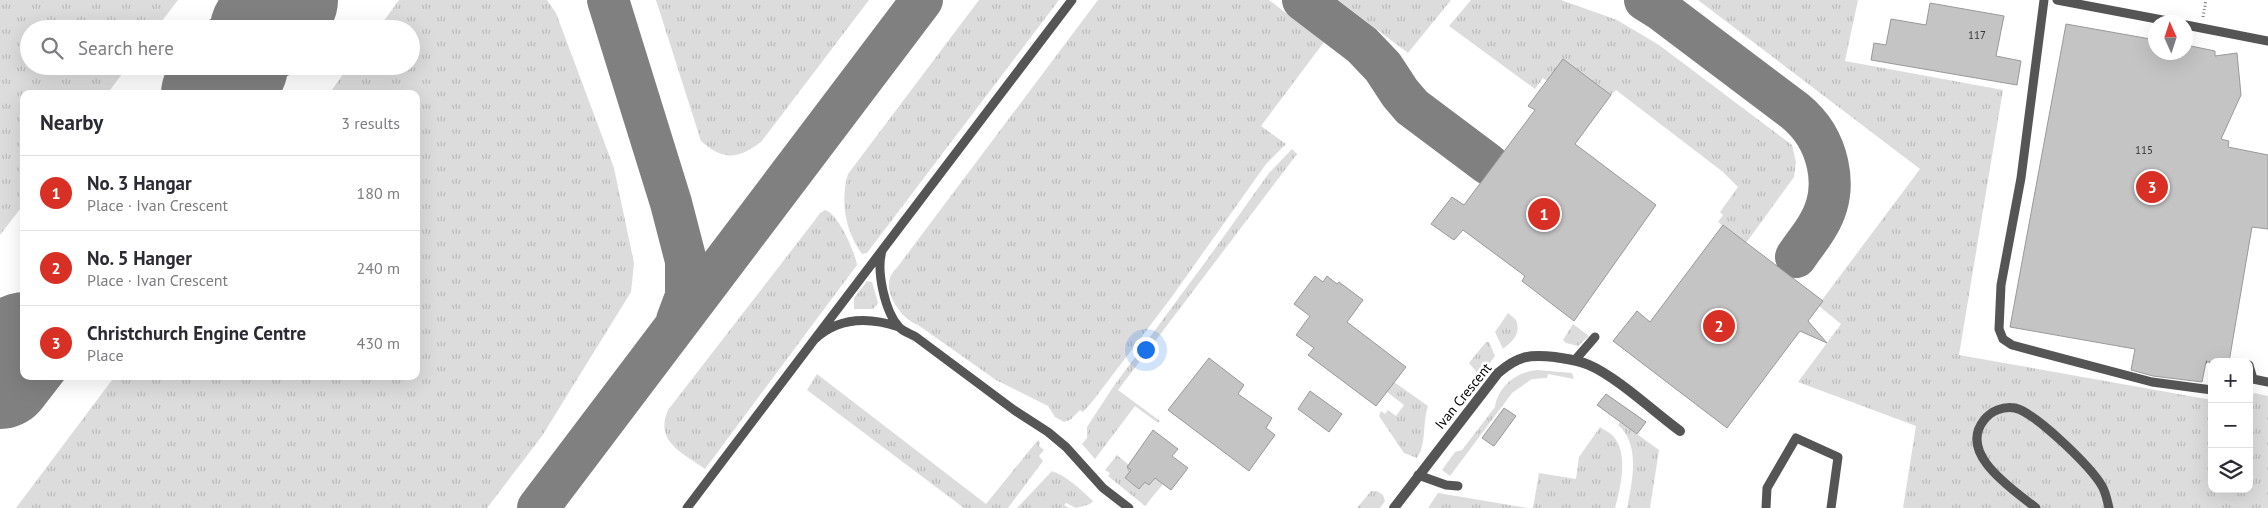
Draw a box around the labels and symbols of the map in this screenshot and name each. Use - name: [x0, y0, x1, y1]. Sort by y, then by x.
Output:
- north arrow: [2148, 15, 2193, 60]
- house number: 117: [1968, 28, 1986, 42]
- house number: 115: [2135, 143, 2153, 157]
- pin: 3: [2136, 168, 2168, 206]
- pin: 1: [1528, 195, 1560, 233]
- pin: 2: [1703, 307, 1735, 345]
- your location: [1133, 337, 1159, 363]
- street label: Ivan Crescent: [1431, 359, 1495, 433]

